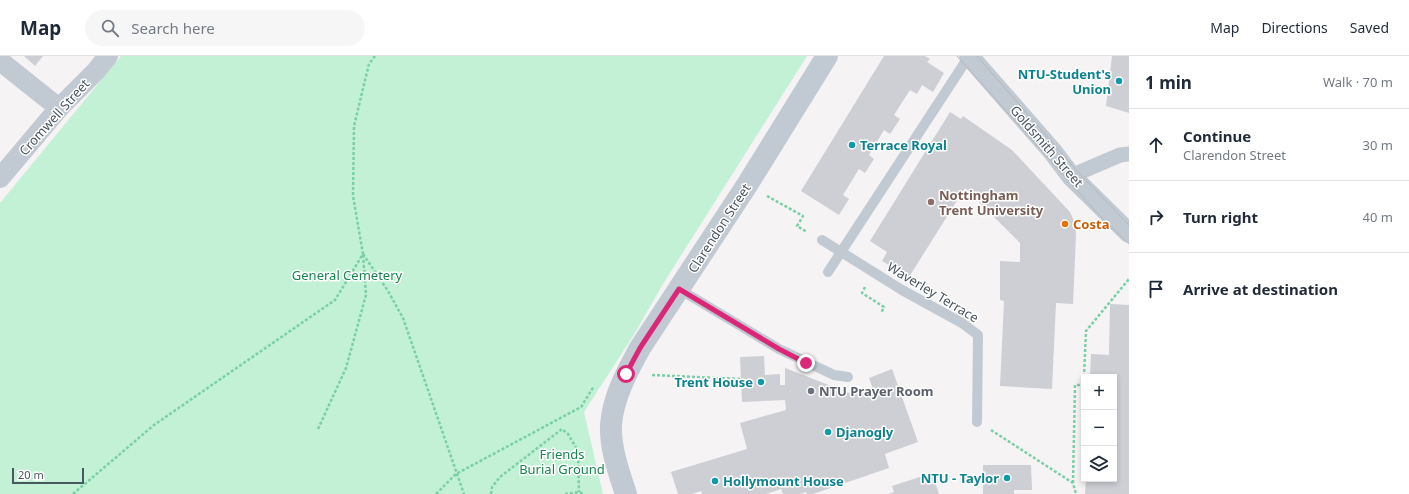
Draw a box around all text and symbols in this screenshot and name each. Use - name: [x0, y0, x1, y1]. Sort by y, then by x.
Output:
- search box: [85, 10, 365, 46]
- text: Map: [20, 15, 61, 41]
- icon: search: [99, 17, 121, 39]
- text: Search here: [131, 18, 215, 38]
- text: Map: [1210, 18, 1239, 37]
- text: Directions: [1261, 18, 1328, 37]
- text: Saved: [1350, 18, 1389, 37]
- place label: NTU-Student's Union: [1018, 65, 1111, 98]
- text: 1 min: [1145, 71, 1192, 94]
- text: Walk · 70 m: [1323, 73, 1393, 91]
- street label: Cromwell Street: [15, 75, 93, 159]
- marker: NTU-Student's Union: [1114, 76, 1124, 86]
- street label: Goldsmith Street: [1006, 101, 1088, 191]
- text: Continue: [1183, 126, 1251, 146]
- icon: ahead: [1145, 134, 1167, 156]
- place label: Terrace Royal: [860, 136, 947, 154]
- text: 30 m: [1363, 136, 1393, 154]
- marker: Terrace Royal: [847, 140, 857, 150]
- text: Clarendon Street: [1183, 146, 1286, 164]
- street label: Clarendon Street: [683, 180, 755, 276]
- place label: Nottingham Trent University: [939, 186, 1044, 219]
- marker: Nottingham Trent University: [926, 197, 936, 207]
- icon: right: [1145, 206, 1167, 228]
- text: Turn right: [1183, 207, 1258, 227]
- text: 40 m: [1363, 208, 1393, 226]
- place label: Costa: [1073, 215, 1109, 233]
- marker: Costa: [1060, 219, 1070, 229]
- street label: Waverley Terrace: [884, 258, 982, 326]
- park label: General Cemetery: [292, 266, 403, 284]
- icon: arrive: [1145, 278, 1167, 300]
- text: Arrive at destination: [1183, 279, 1338, 299]
- route end: [797, 354, 815, 372]
- route start: [617, 365, 635, 383]
- place label: Trent House: [675, 373, 753, 391]
- map controls: [1081, 374, 1117, 482]
- button: +: [1081, 374, 1117, 410]
- marker: Trent House: [756, 377, 766, 387]
- place label: NTU Prayer Room: [819, 382, 934, 400]
- marker: NTU Prayer Room: [806, 386, 816, 396]
- button: −: [1081, 410, 1117, 446]
- place label: Djanogly: [836, 423, 894, 441]
- marker: Djanogly: [823, 427, 833, 437]
- park label: Friends Burial Ground: [519, 445, 605, 478]
- button: layers: [1081, 446, 1117, 482]
- scale bar: [12, 466, 84, 485]
- text: 20 m: [18, 467, 44, 482]
- place label: NTU - Taylor: [921, 469, 999, 487]
- place label: Hollymount House: [723, 472, 844, 490]
- marker: NTU - Taylor: [1002, 473, 1012, 483]
- marker: Hollymount House: [710, 476, 720, 486]

